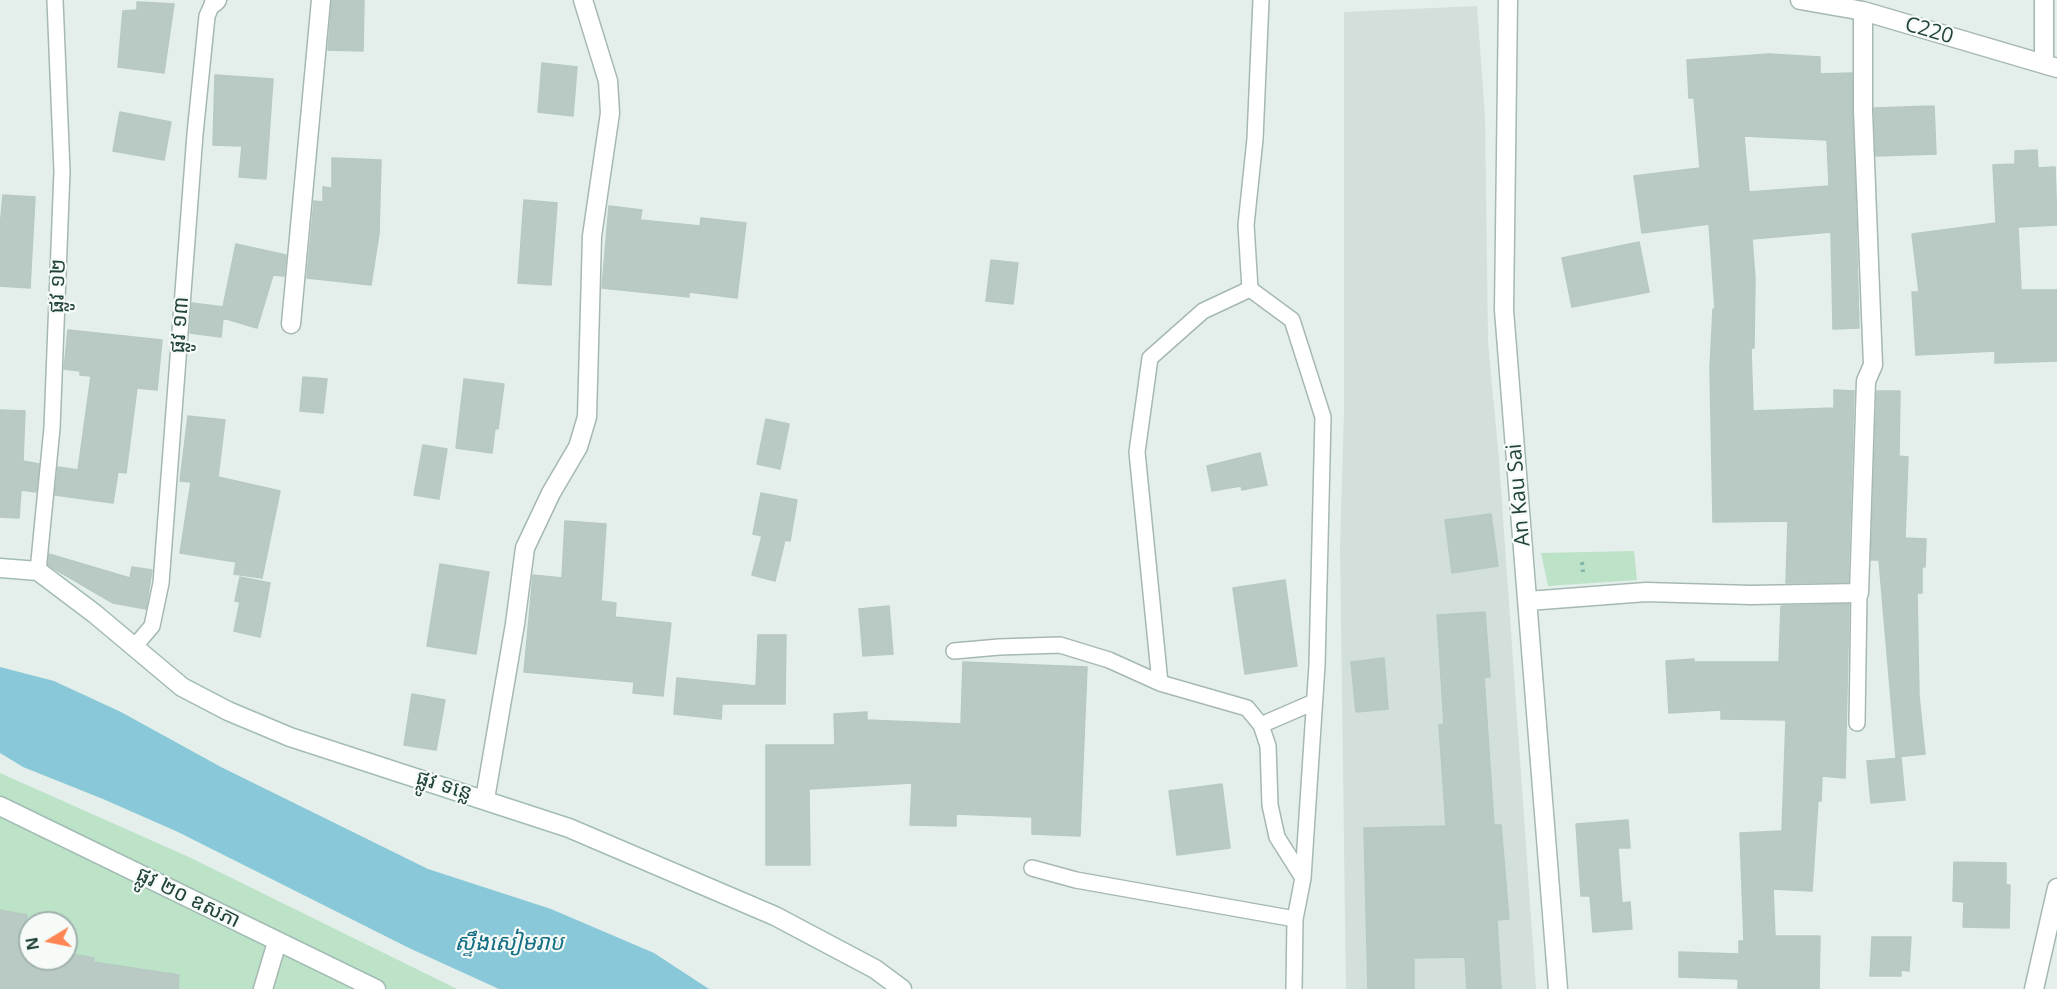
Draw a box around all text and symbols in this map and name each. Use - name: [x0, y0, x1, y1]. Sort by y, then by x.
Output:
- street label: C220: [1902, 12, 1956, 50]
- street label: ផ្លូវ ១២: [44, 258, 72, 314]
- street label: ផ្លូវ ១៣: [165, 296, 195, 354]
- street label: An Kau Sai: [1502, 443, 1536, 547]
- street label: ផ្លូវ ទន្លេ: [413, 766, 475, 806]
- street label: ផ្លូវ ២០ ឧសភា: [132, 862, 244, 934]
- north arrow: [18, 911, 78, 971]
- water label: ស្ទឹងសៀមរាប: [455, 931, 563, 957]
- text: N: [20, 935, 44, 952]

